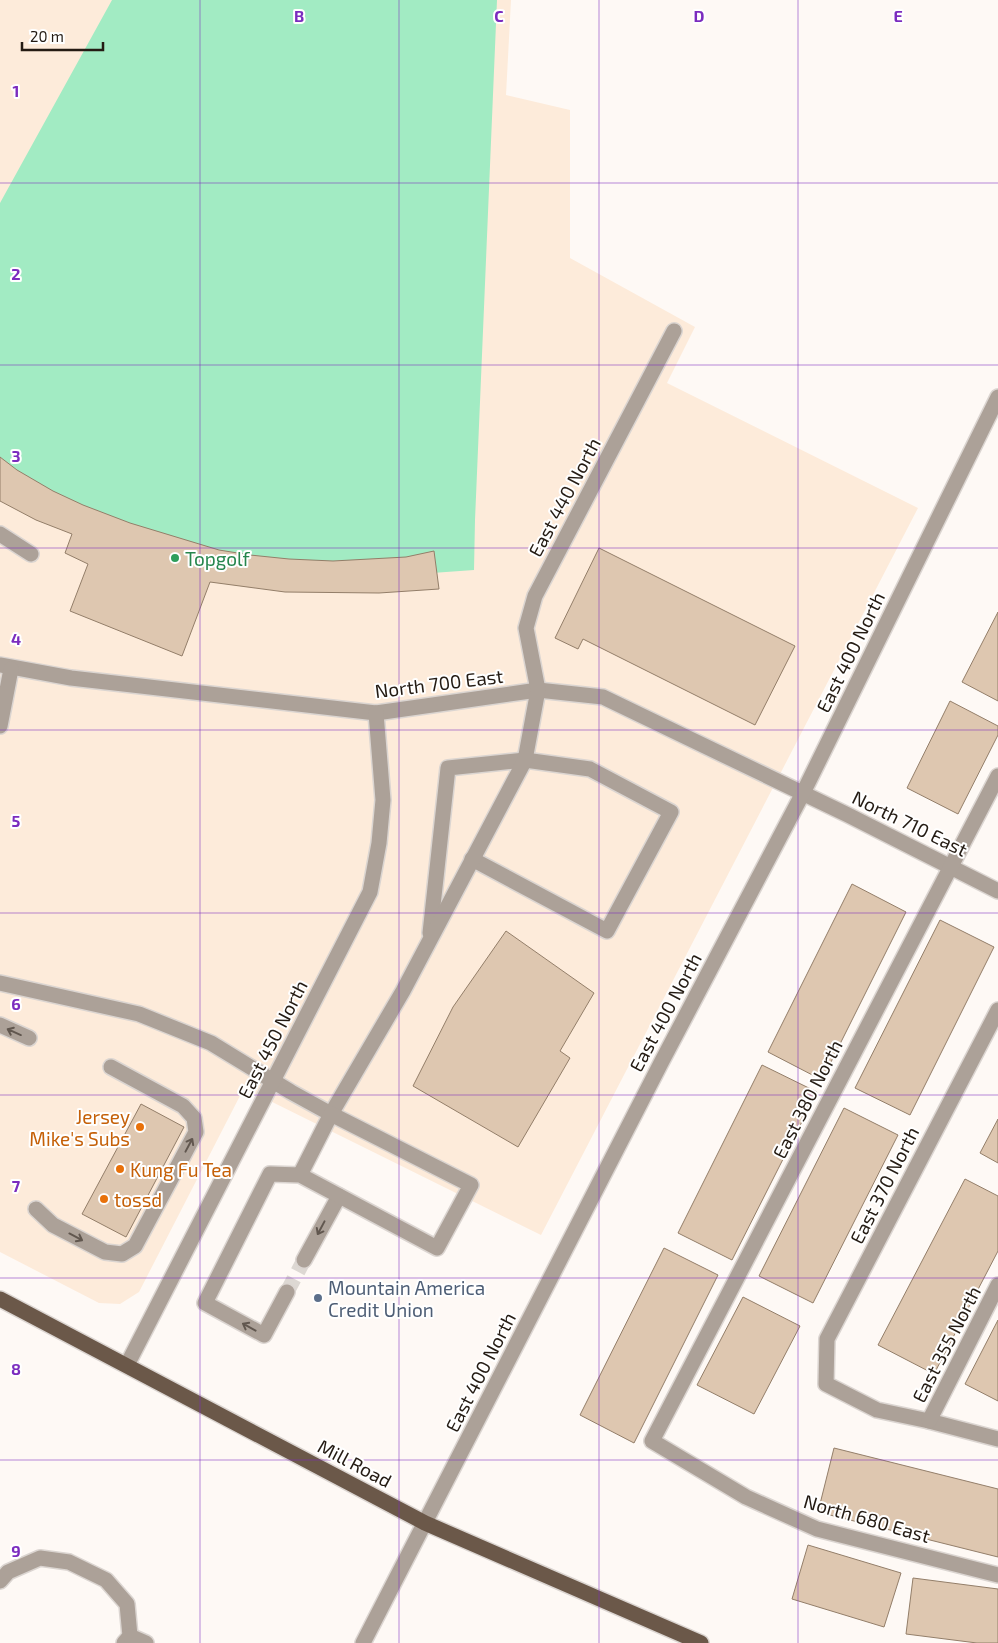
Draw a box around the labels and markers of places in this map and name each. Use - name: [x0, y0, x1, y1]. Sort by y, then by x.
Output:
- place label: Topgolf: [185, 547, 251, 570]
- marker: Topgolf: [169, 552, 181, 564]
- place label: Jersey Mike's Subs: [29, 1105, 130, 1150]
- marker: Jersey Mike's Subs: [134, 1121, 146, 1133]
- place label: Kung Fu Tea: [130, 1158, 232, 1181]
- marker: Kung Fu Tea: [114, 1163, 126, 1175]
- place label: tossd: [114, 1188, 162, 1211]
- marker: tossd: [98, 1193, 110, 1205]
- place label: Mountain America Credit Union: [328, 1276, 485, 1321]
- marker: Mountain America Credit Union: [312, 1292, 324, 1304]

